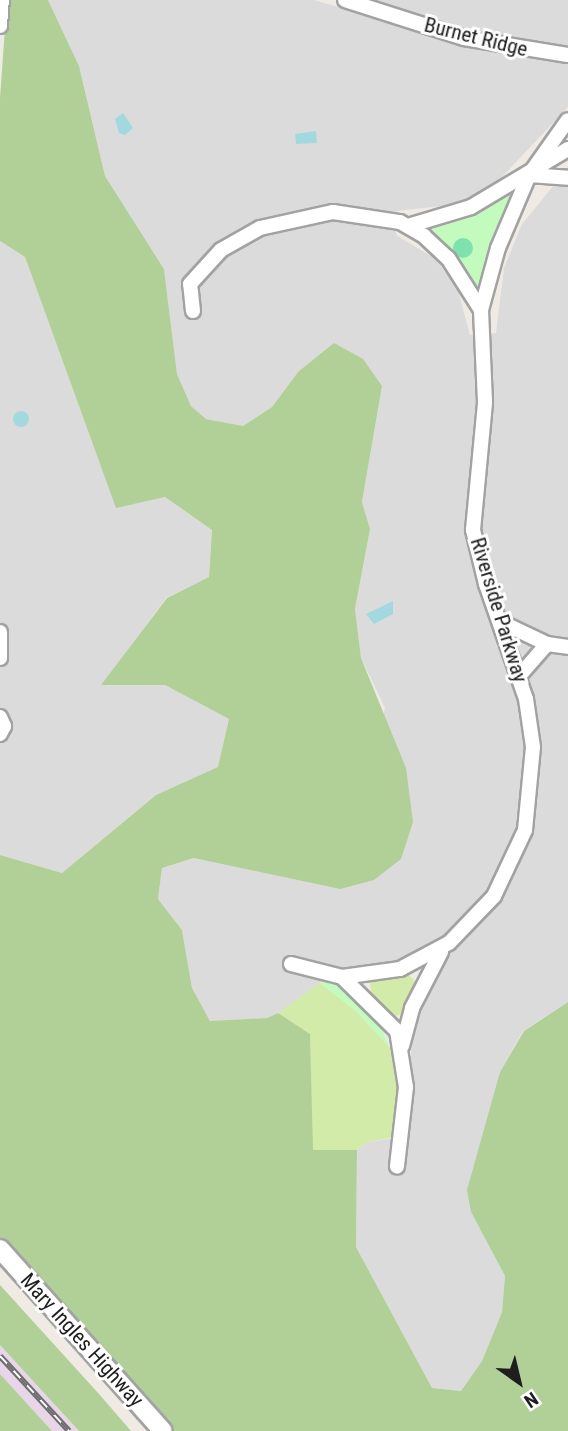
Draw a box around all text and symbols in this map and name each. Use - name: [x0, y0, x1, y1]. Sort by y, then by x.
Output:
- street label: Burnet Ridge: [422, 12, 530, 62]
- street label: Riverside Parkway: [465, 534, 533, 686]
- street label: Mary Ingles Highway: [15, 1268, 149, 1412]
- north arrow: [484, 1347, 554, 1417]
- text: N: [520, 1387, 542, 1413]

